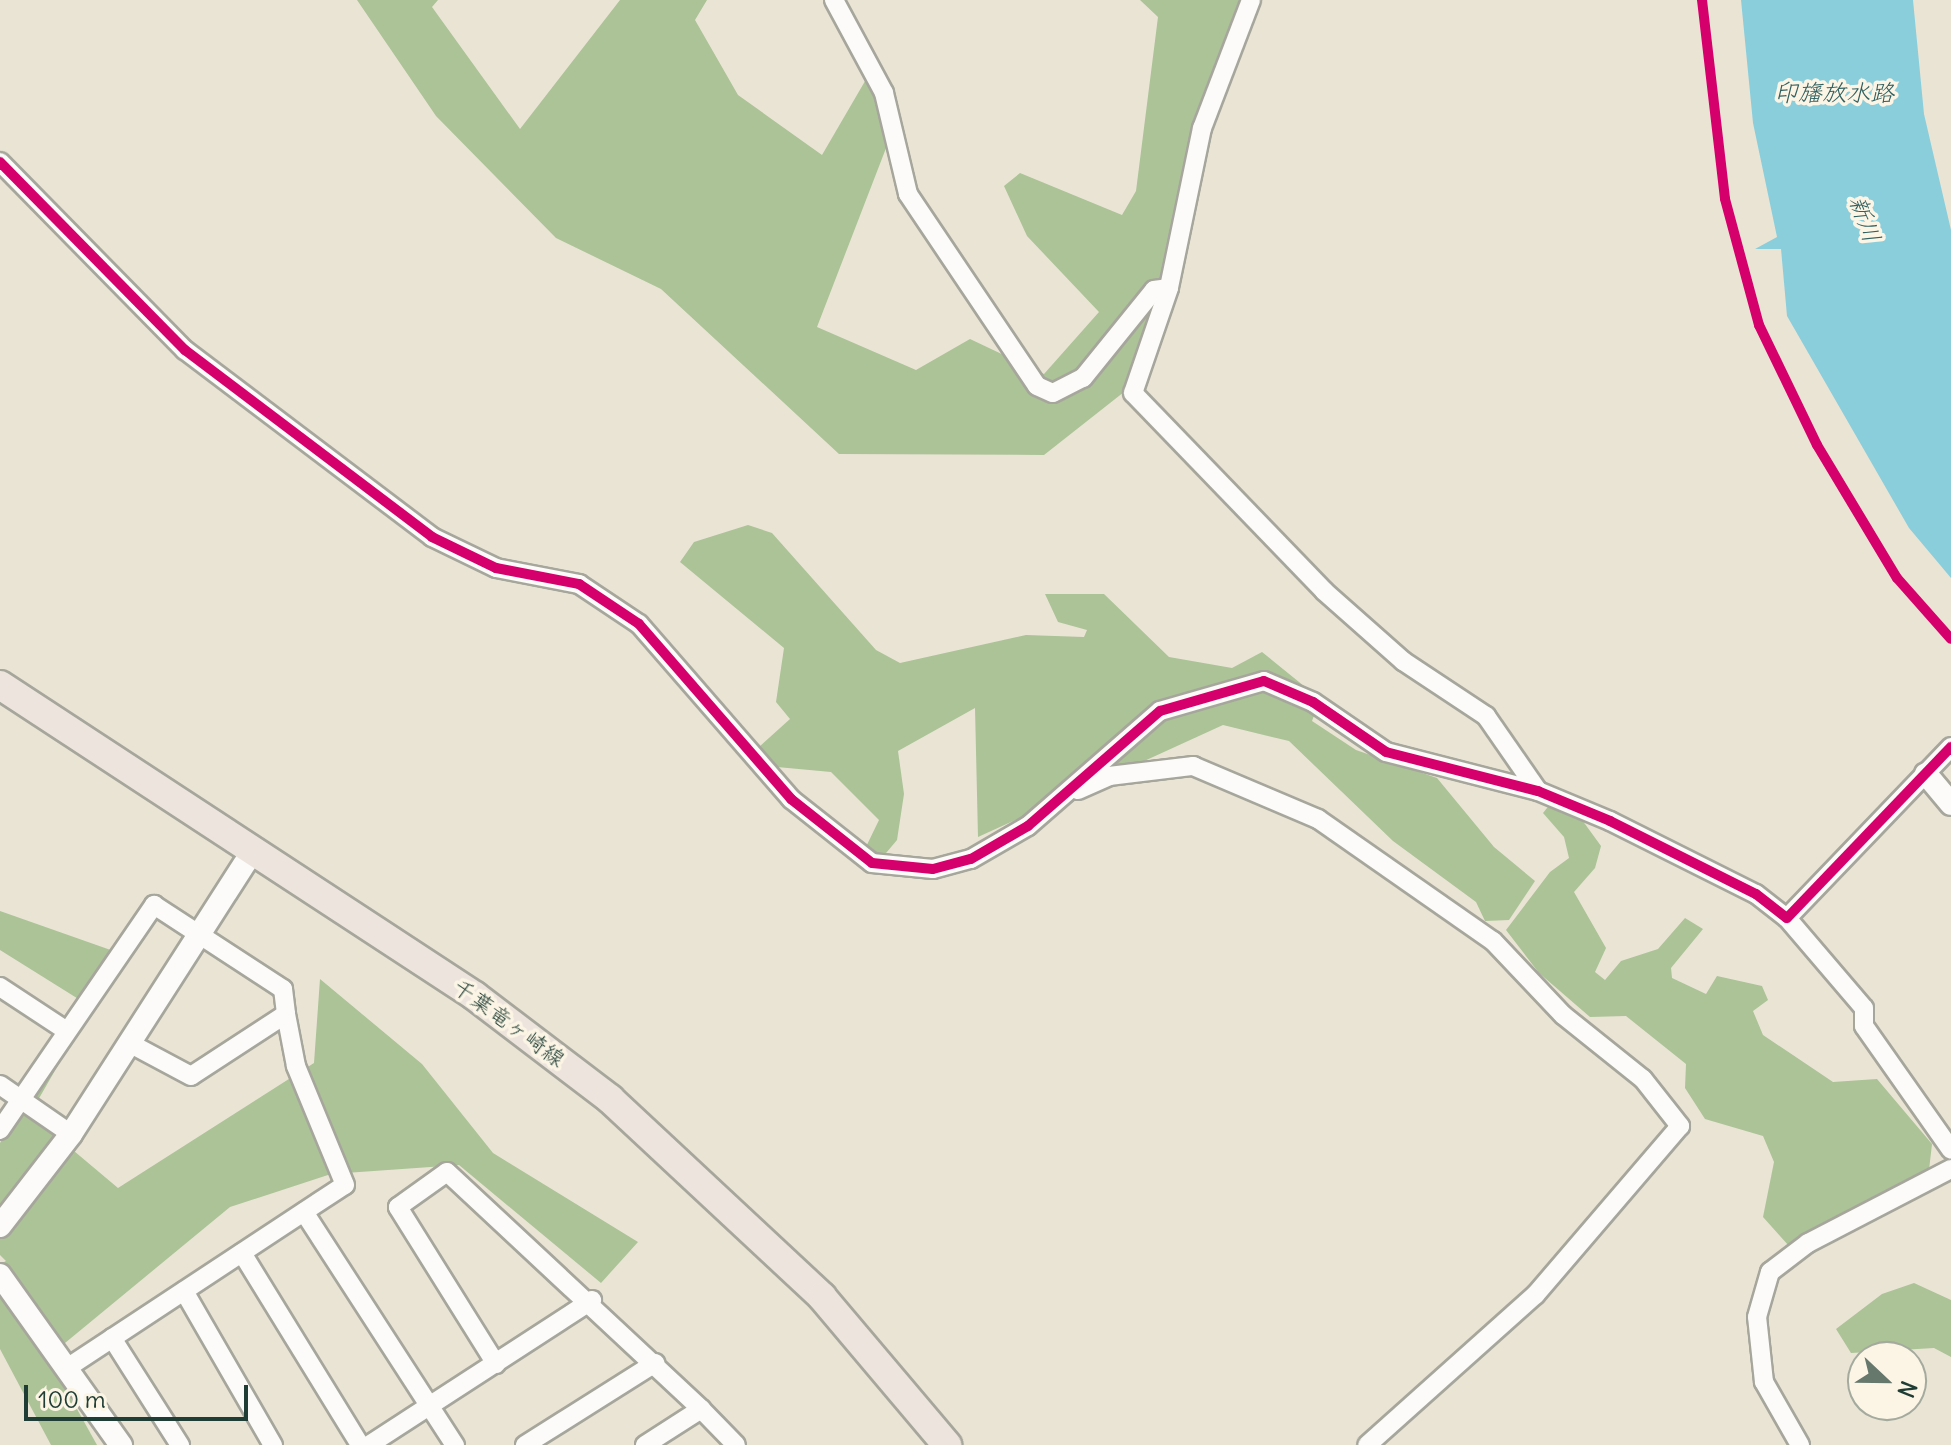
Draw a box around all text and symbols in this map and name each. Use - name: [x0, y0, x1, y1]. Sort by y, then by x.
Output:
- water label: 印旛放水路: [1774, 79, 1894, 107]
- water label: 新川: [1843, 192, 1887, 246]
- street label: 千葉竜ヶ崎線: [448, 974, 570, 1072]
- north arrow: [1847, 1341, 1927, 1421]
- scale bar: [28, 1369, 252, 1419]
- text: N: [1892, 1377, 1923, 1402]
- text: 100 m: [38, 1384, 106, 1414]

